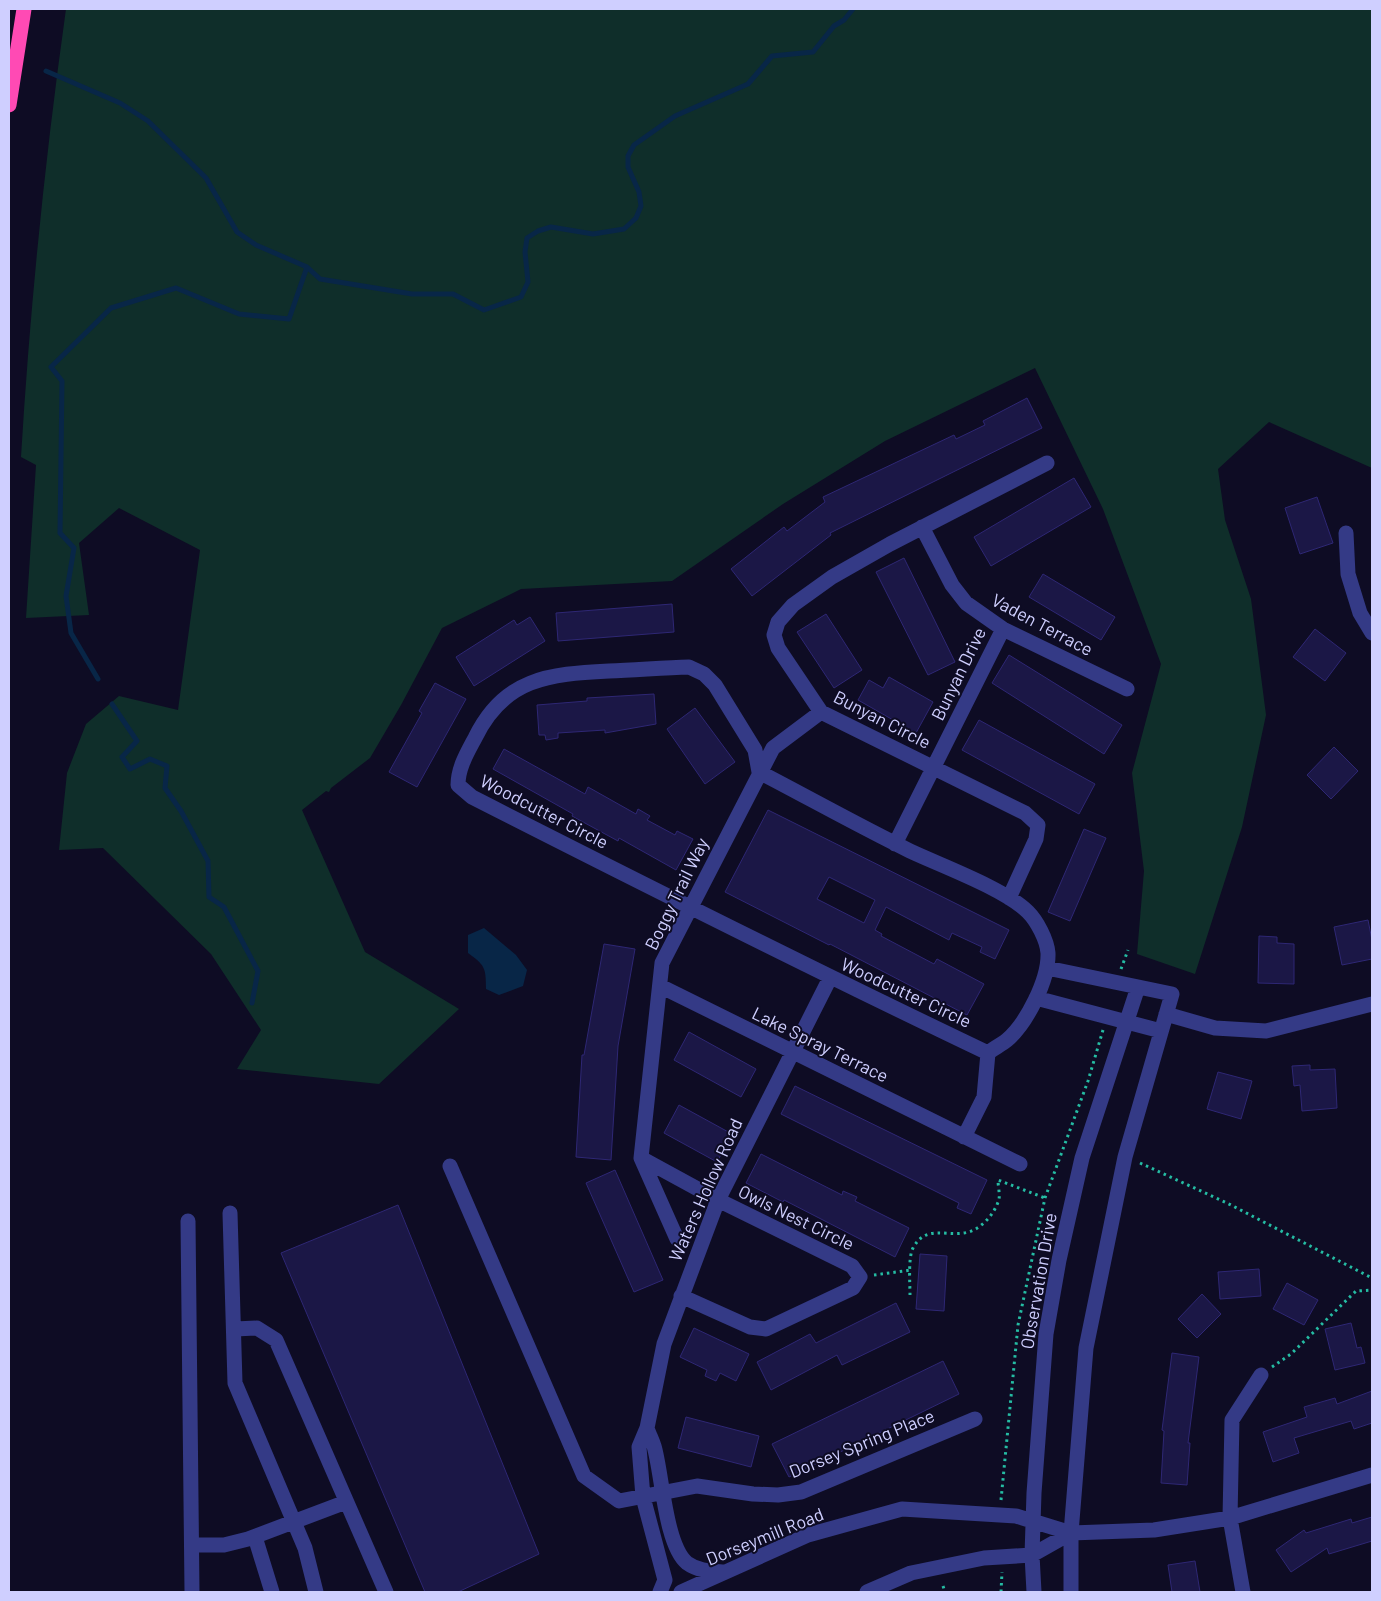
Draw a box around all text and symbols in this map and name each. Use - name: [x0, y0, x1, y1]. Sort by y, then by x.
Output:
- street label: Vaden Terrace: [988, 588, 1097, 660]
- street label: Bunyan Drive: [926, 623, 990, 724]
- street label: Bunyan Circle: [830, 685, 935, 753]
- street label: Woodcutter Circle: [477, 769, 612, 853]
- street label: Boggy Trail Way: [639, 834, 713, 953]
- street label: Woodcutter Circle: [838, 952, 975, 1032]
- street label: Lake Spray Terrace: [749, 1002, 892, 1087]
- street label: Waters Hollow Road: [664, 1115, 747, 1265]
- street label: Owls Nest Circle: [735, 1180, 858, 1255]
- street label: Observation Drive: [1015, 1211, 1061, 1351]
- street label: Dorsey Spring Place: [786, 1404, 937, 1482]
- street label: Dorseymill Road: [703, 1502, 827, 1570]

